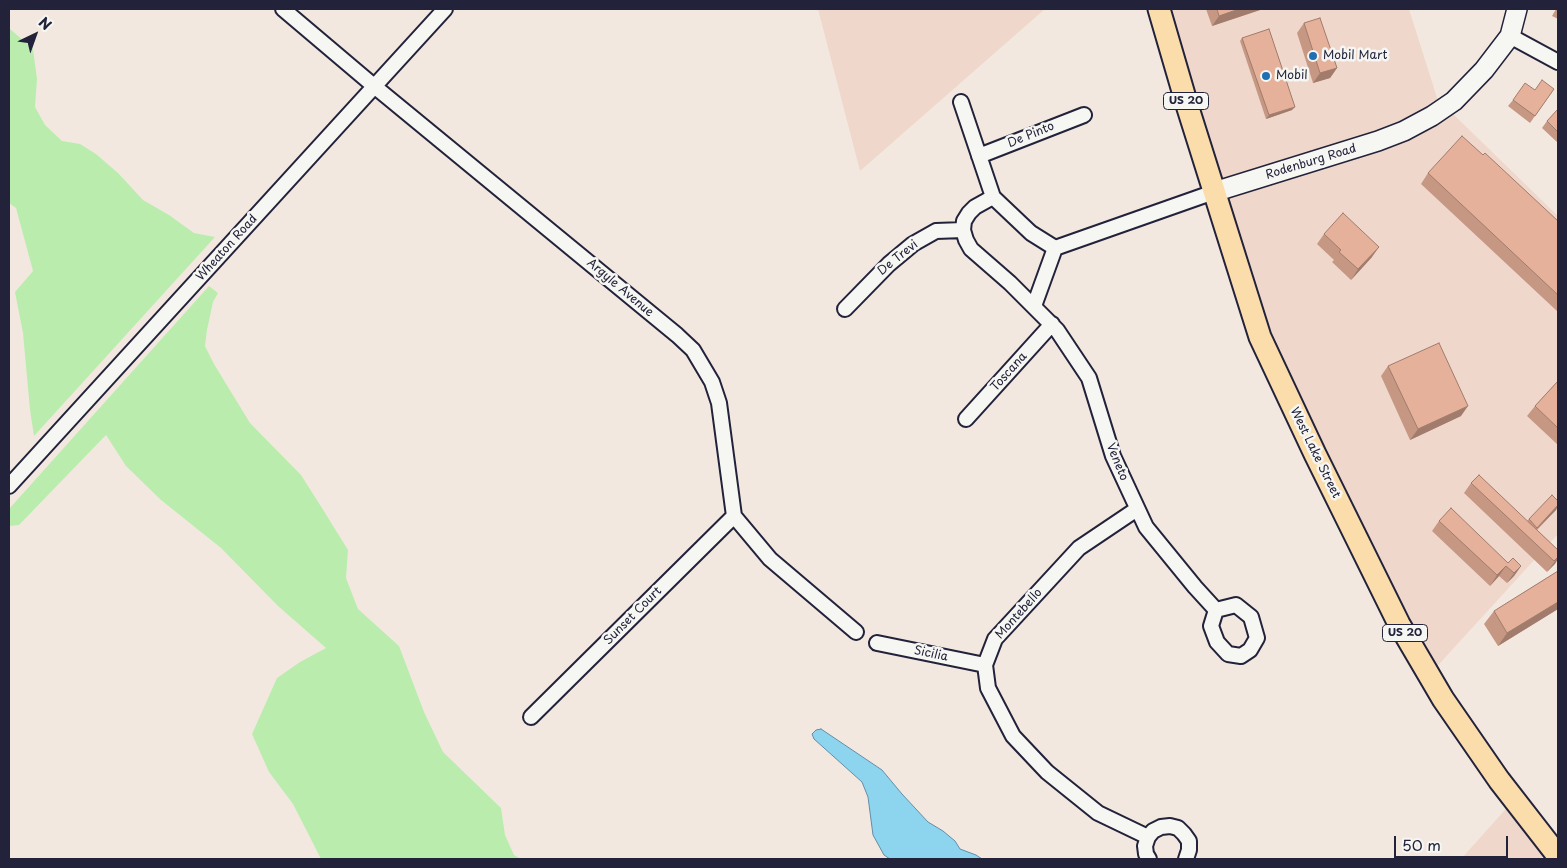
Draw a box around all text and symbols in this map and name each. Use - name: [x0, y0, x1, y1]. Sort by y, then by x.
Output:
- north arrow: [10, 10, 60, 60]
- text: N: [34, 12, 57, 35]
- place label: Mobil Mart: [1323, 49, 1387, 63]
- marker: Mobil Mart: [1307, 50, 1319, 62]
- place label: Mobil: [1276, 69, 1308, 83]
- marker: Mobil: [1260, 70, 1272, 82]
- road number: US 20: [1164, 92, 1208, 110]
- street label: De Pinto: [1006, 119, 1056, 151]
- street label: Rodenburg Road: [1264, 141, 1358, 183]
- street label: Wheaton Road: [193, 212, 261, 284]
- street label: De Trevi: [875, 237, 921, 279]
- street label: Argyle Avenue: [584, 256, 656, 320]
- street label: Toscana: [988, 350, 1030, 394]
- street label: West Lake Street: [1287, 405, 1343, 501]
- street label: Veneto: [1103, 441, 1131, 483]
- street label: Sunset Court: [601, 584, 665, 648]
- street label: Montebello: [993, 586, 1045, 642]
- road number: US 20: [1382, 624, 1428, 641]
- street label: Sicilia: [913, 643, 949, 665]
- scale bar: [1397, 826, 1511, 858]
- text: 50 m: [1402, 833, 1441, 856]

